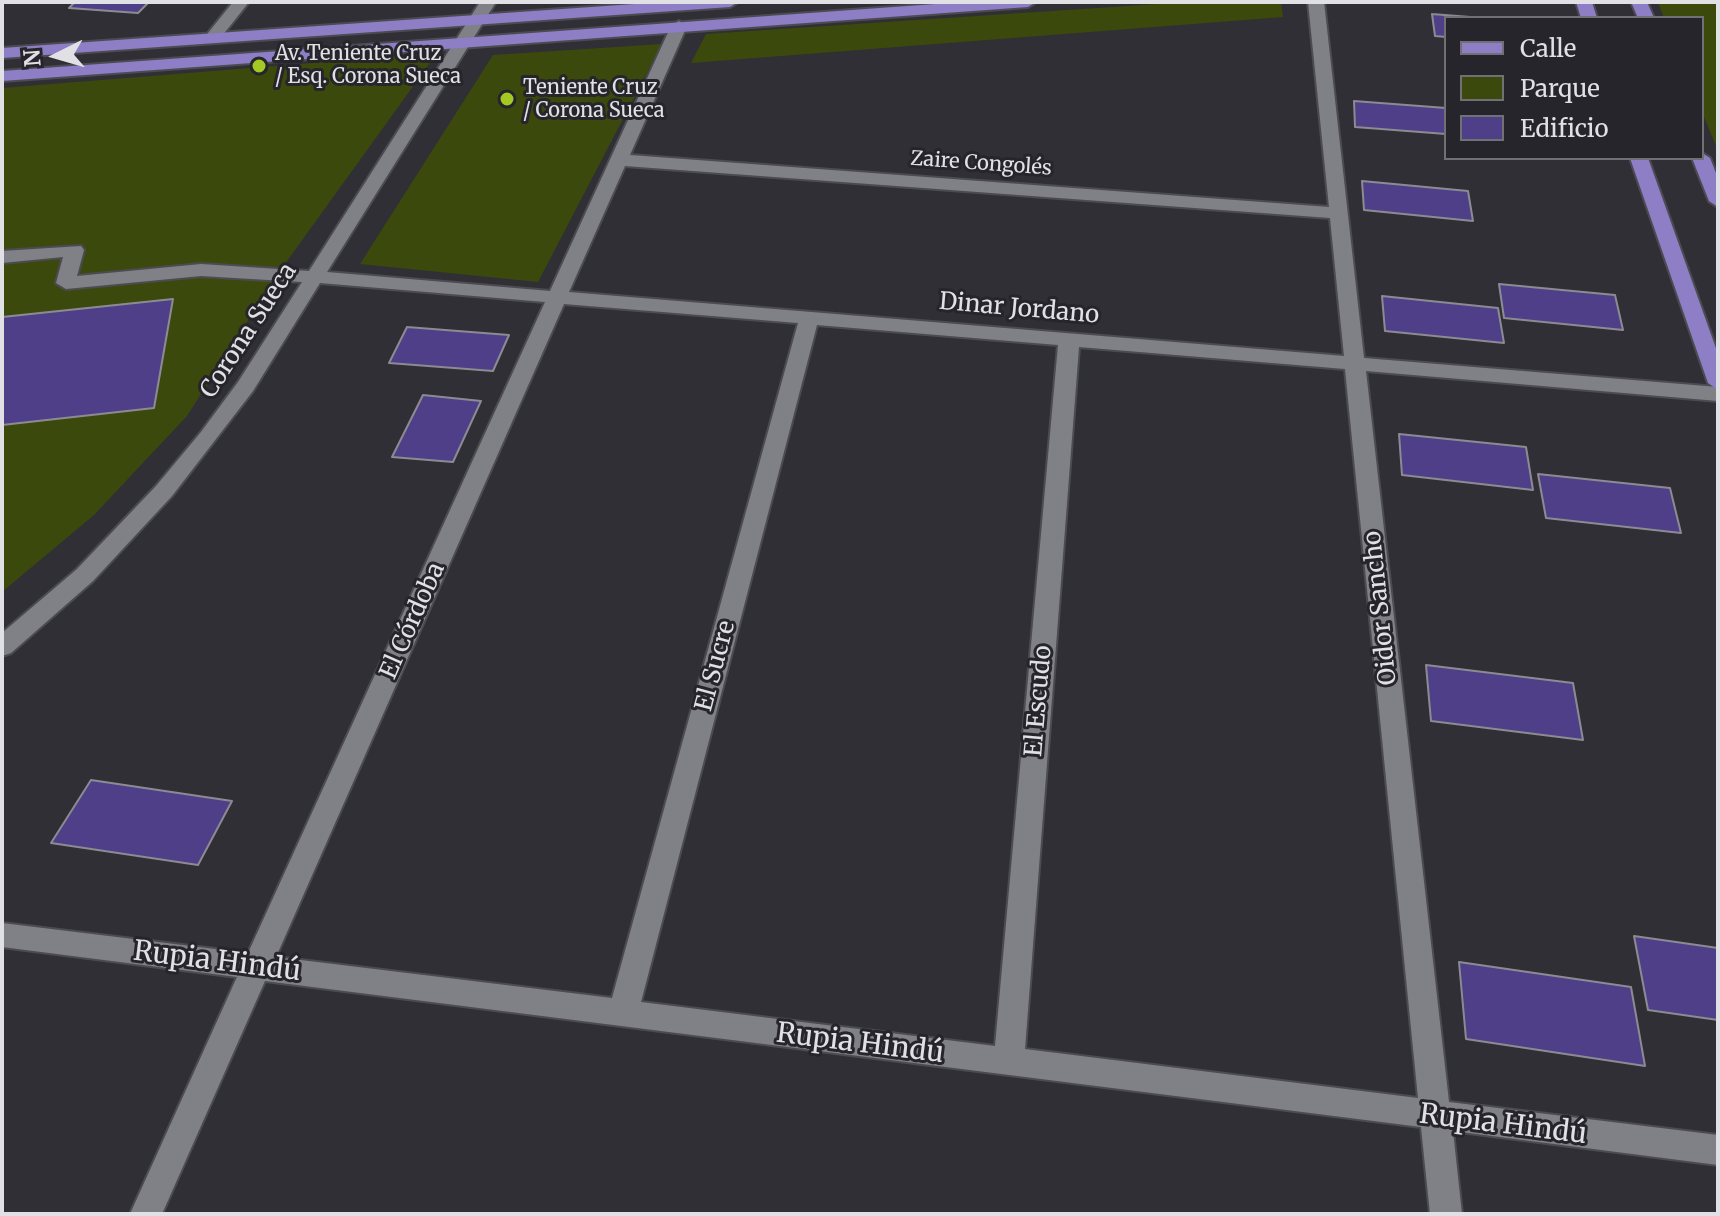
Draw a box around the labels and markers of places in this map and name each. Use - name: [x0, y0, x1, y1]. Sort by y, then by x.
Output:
- place label: Av. Teniente Cruz / Esq. Corona Sueca: [275, 42, 461, 89]
- marker: Av. Teniente Cruz / Esq. Corona Sueca: [250, 57, 268, 75]
- place label: Teniente Cruz / Corona Sueca: [523, 76, 664, 123]
- marker: Teniente Cruz / Corona Sueca: [498, 90, 516, 108]

